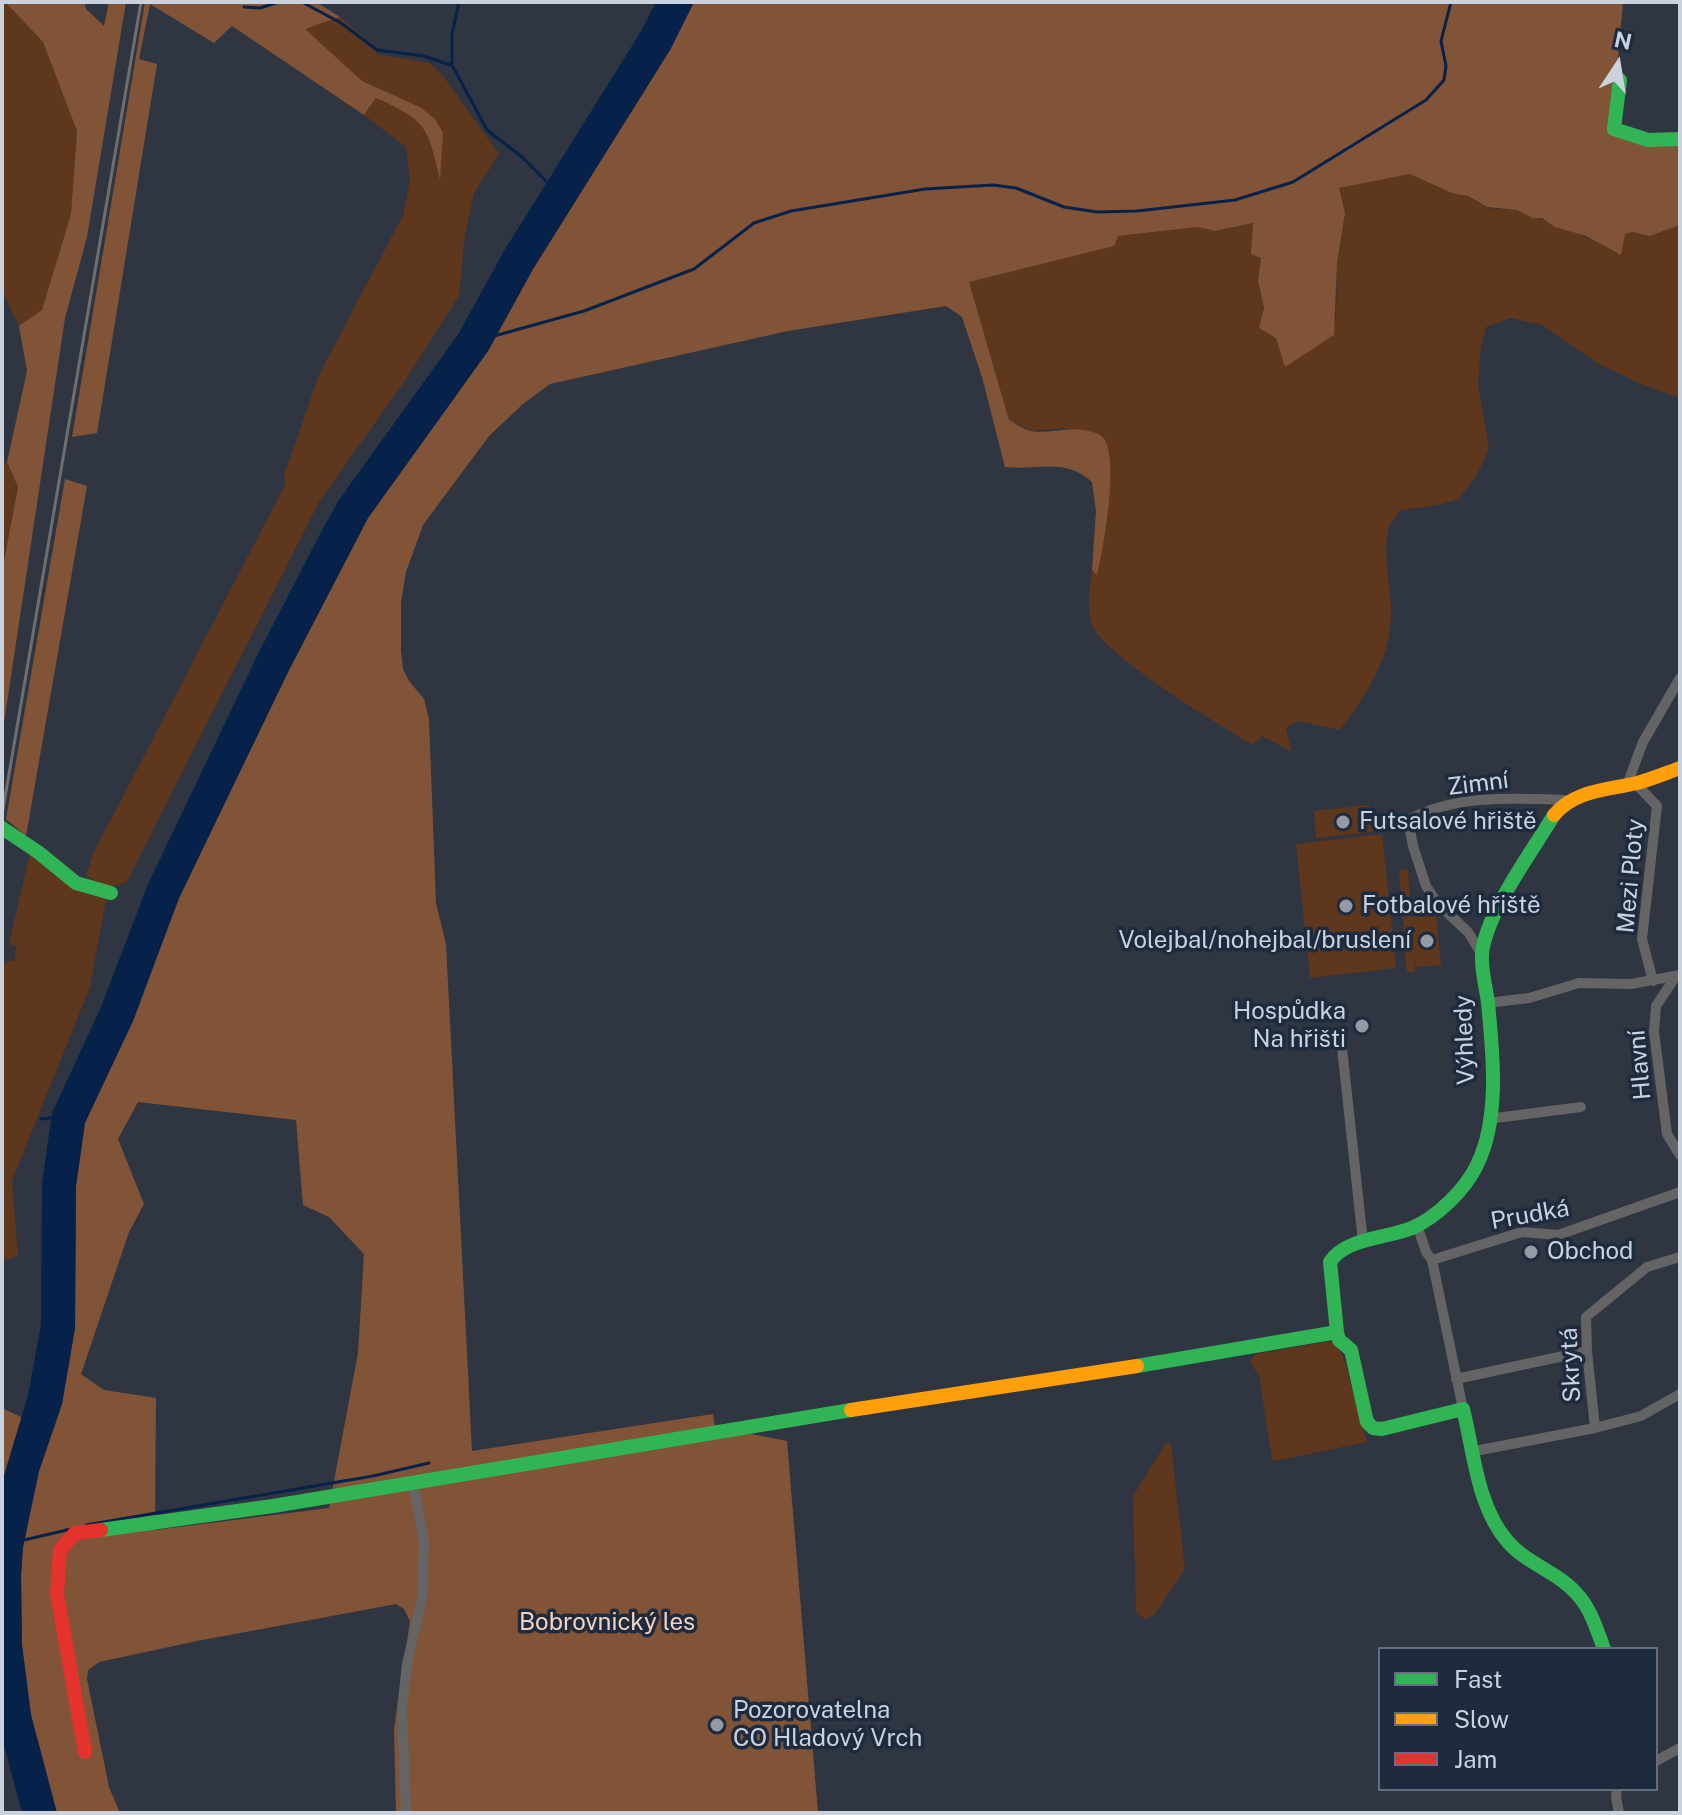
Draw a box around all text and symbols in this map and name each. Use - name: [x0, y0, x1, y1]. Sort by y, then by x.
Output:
- north arrow: [1578, 24, 1658, 104]
- text: N: [1612, 26, 1634, 55]
- street label: Zimní: [1446, 766, 1510, 802]
- place label: Futsalové hřiště: [1359, 808, 1537, 836]
- marker: Futsalové hřiště: [1334, 813, 1352, 831]
- street label: Mezi Ploty: [1612, 818, 1650, 934]
- place label: Fotbalové hřiště: [1362, 892, 1541, 920]
- marker: Fotbalové hřiště: [1337, 897, 1355, 915]
- place label: Volejbal/nohejbal/bruslení: [1118, 927, 1411, 955]
- marker: Volejbal/nohejbal/bruslení: [1418, 932, 1436, 950]
- street label: Výhledy: [1449, 994, 1481, 1086]
- place label: Hospůdka Na hřišti: [1233, 998, 1346, 1054]
- marker: Hospůdka Na hřišti: [1353, 1017, 1371, 1035]
- street label: Hlavní: [1623, 1029, 1657, 1101]
- street label: Prudká: [1488, 1194, 1572, 1236]
- place label: Obchod: [1547, 1238, 1633, 1266]
- marker: Obchod: [1522, 1243, 1540, 1261]
- street label: Skrytá: [1555, 1327, 1587, 1403]
- park label: Bobrovnický les: [519, 1609, 695, 1637]
- legend: [1378, 1647, 1658, 1791]
- text: Fast: [1454, 1665, 1502, 1693]
- place label: Pozorovatelna CO Hladový Vrch: [733, 1697, 922, 1753]
- text: Slow: [1454, 1705, 1509, 1733]
- marker: Pozorovatelna CO Hladový Vrch: [708, 1716, 726, 1734]
- text: Jam: [1454, 1745, 1497, 1773]

